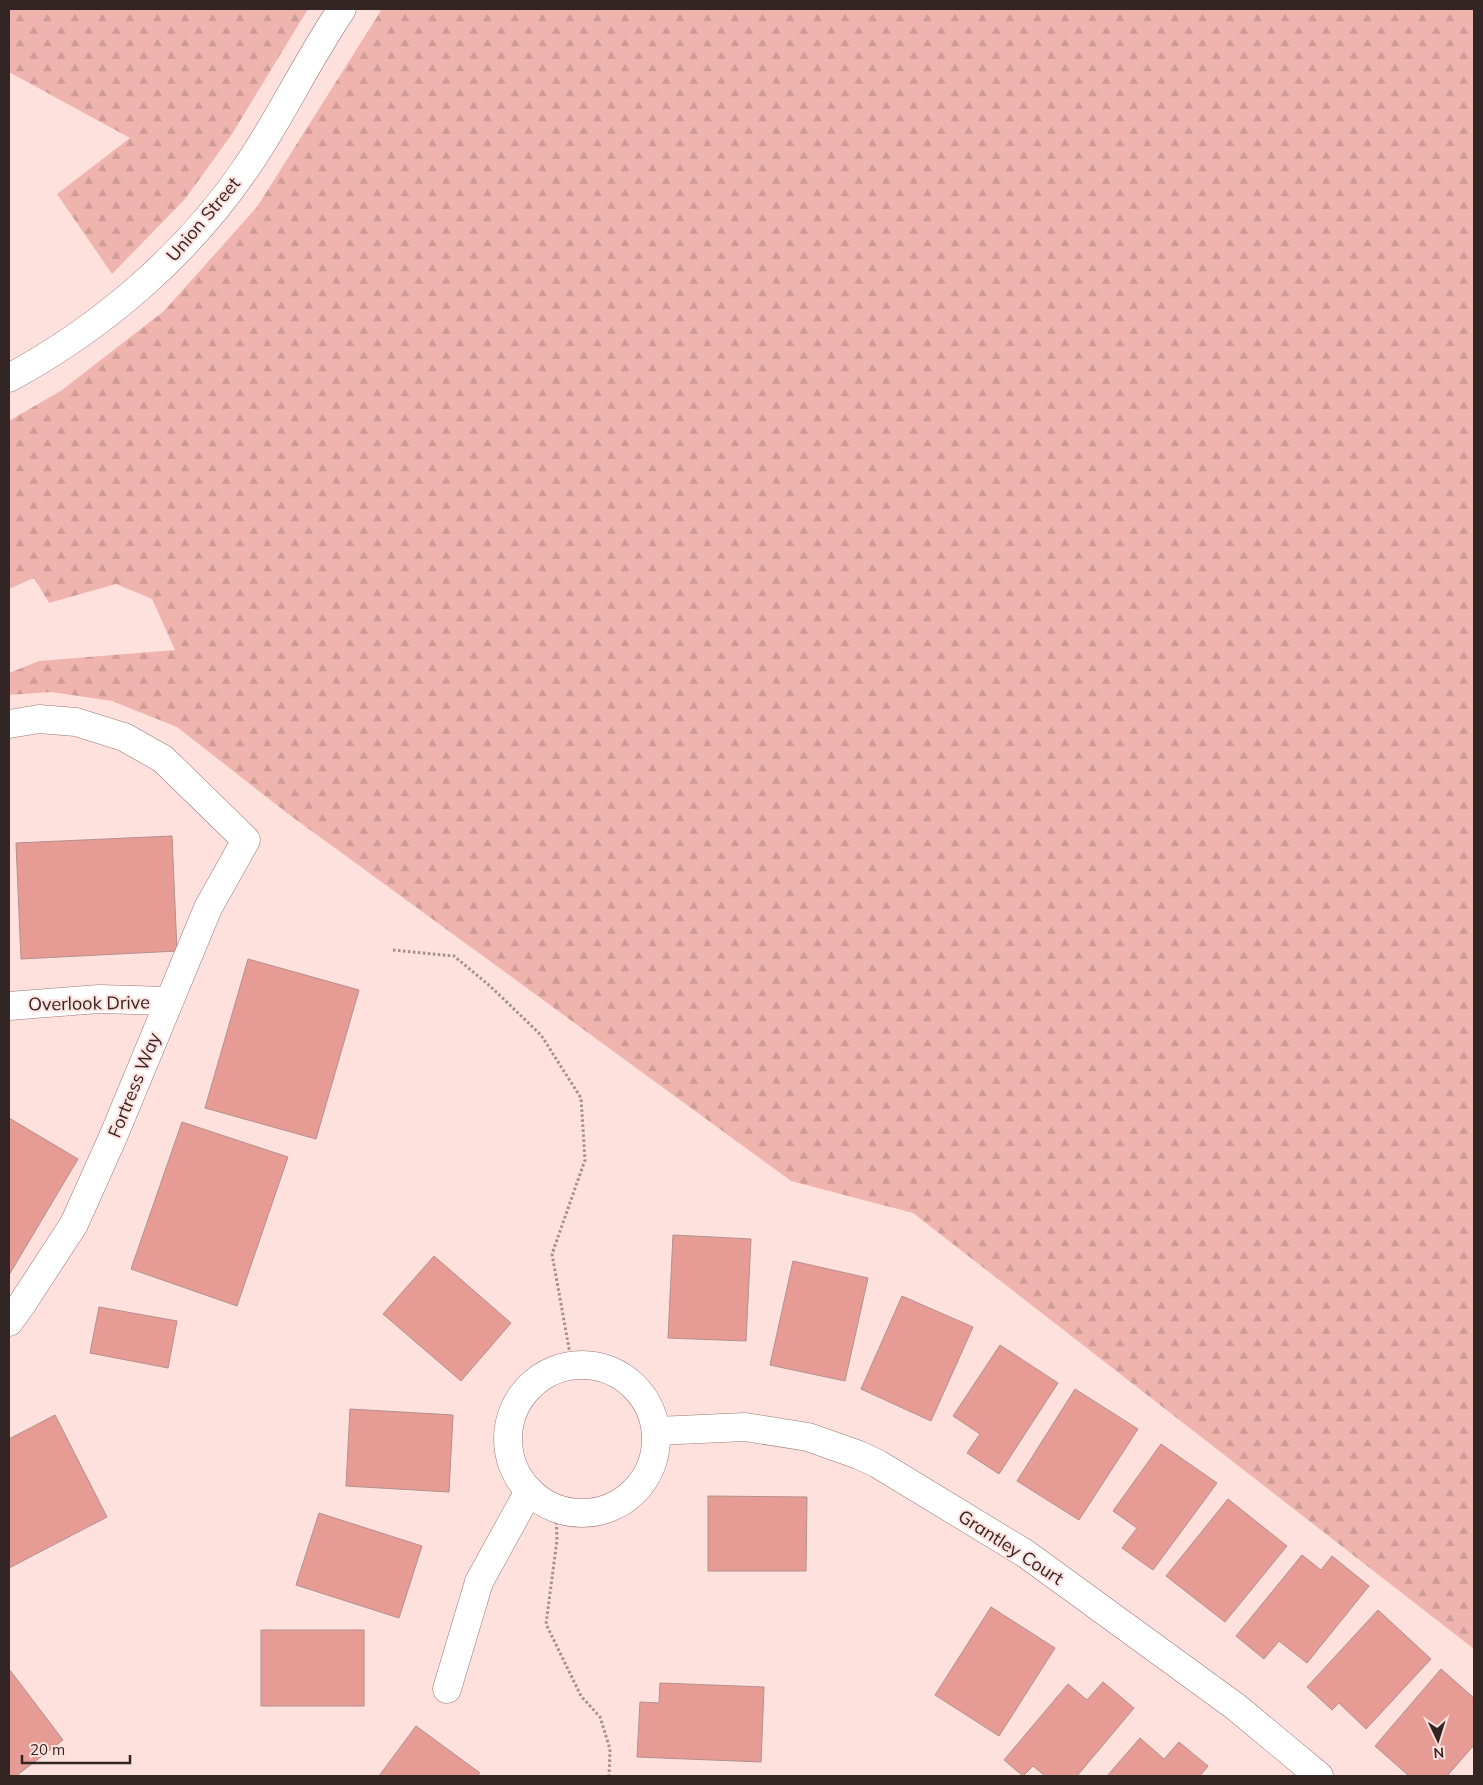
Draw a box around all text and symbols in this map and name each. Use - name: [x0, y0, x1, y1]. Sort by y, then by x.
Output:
- street label: Union Street: [161, 172, 245, 266]
- street label: Overlook Drive: [28, 990, 150, 1016]
- street label: Fortress Way: [102, 1029, 166, 1141]
- street label: Grantley Court: [954, 1504, 1068, 1590]
- north arrow: [1413, 1715, 1463, 1765]
- scale bar: [22, 1732, 130, 1764]
- text: 20 m: [30, 1740, 65, 1759]
- text: N: [1433, 1744, 1445, 1762]

